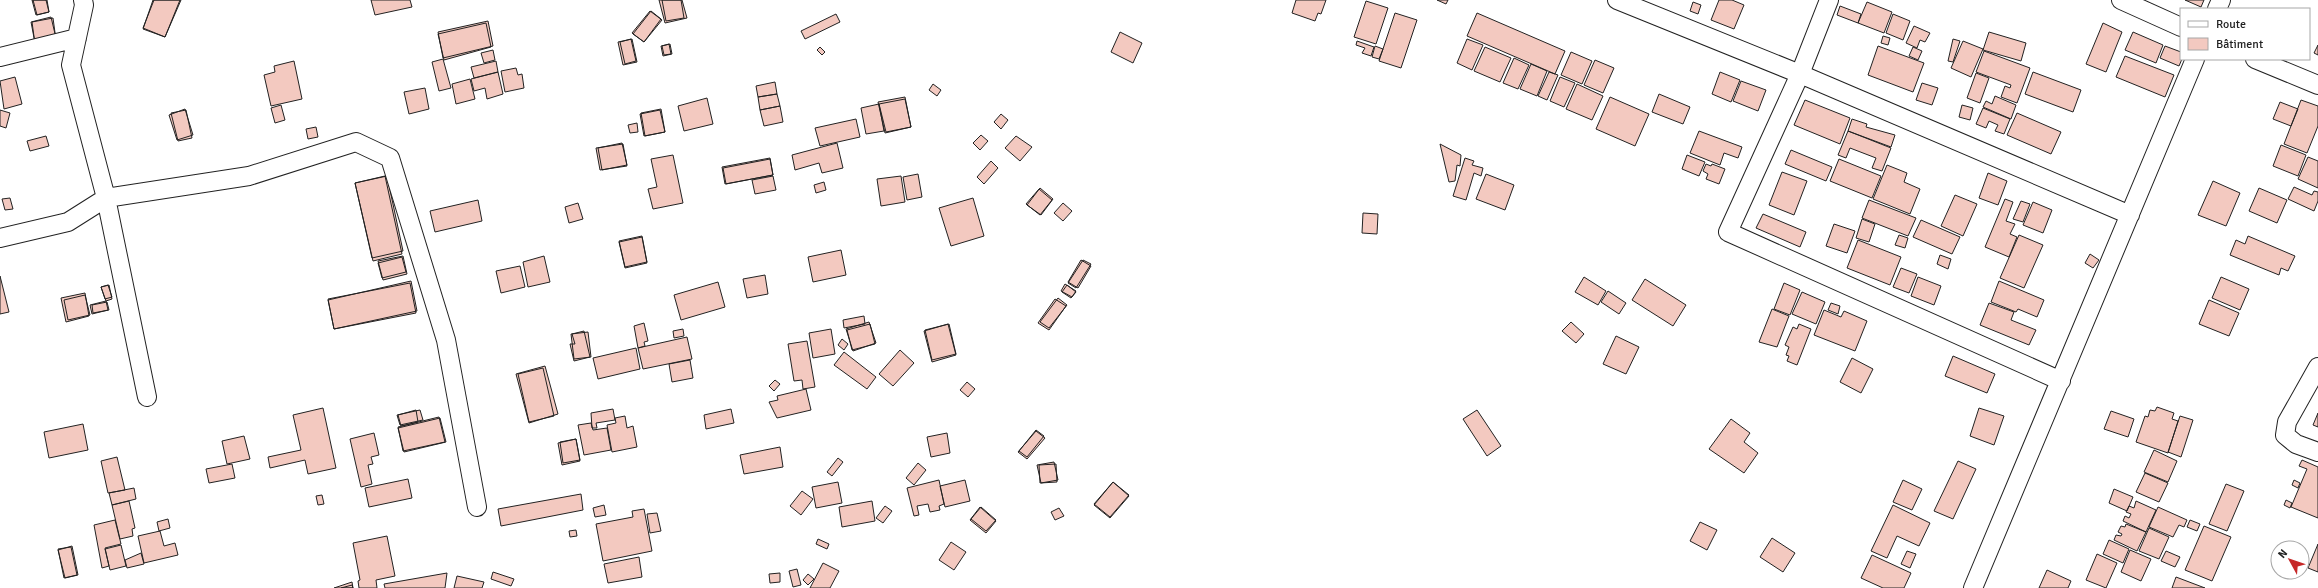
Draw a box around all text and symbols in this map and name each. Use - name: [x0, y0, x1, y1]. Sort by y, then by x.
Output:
- legend: [2180, 8, 2310, 60]
- text: Route: [2216, 17, 2246, 32]
- text: Bâtiment: [2216, 37, 2263, 52]
- north arrow: [2270, 540, 2310, 580]
- text: N: [2275, 547, 2290, 561]

